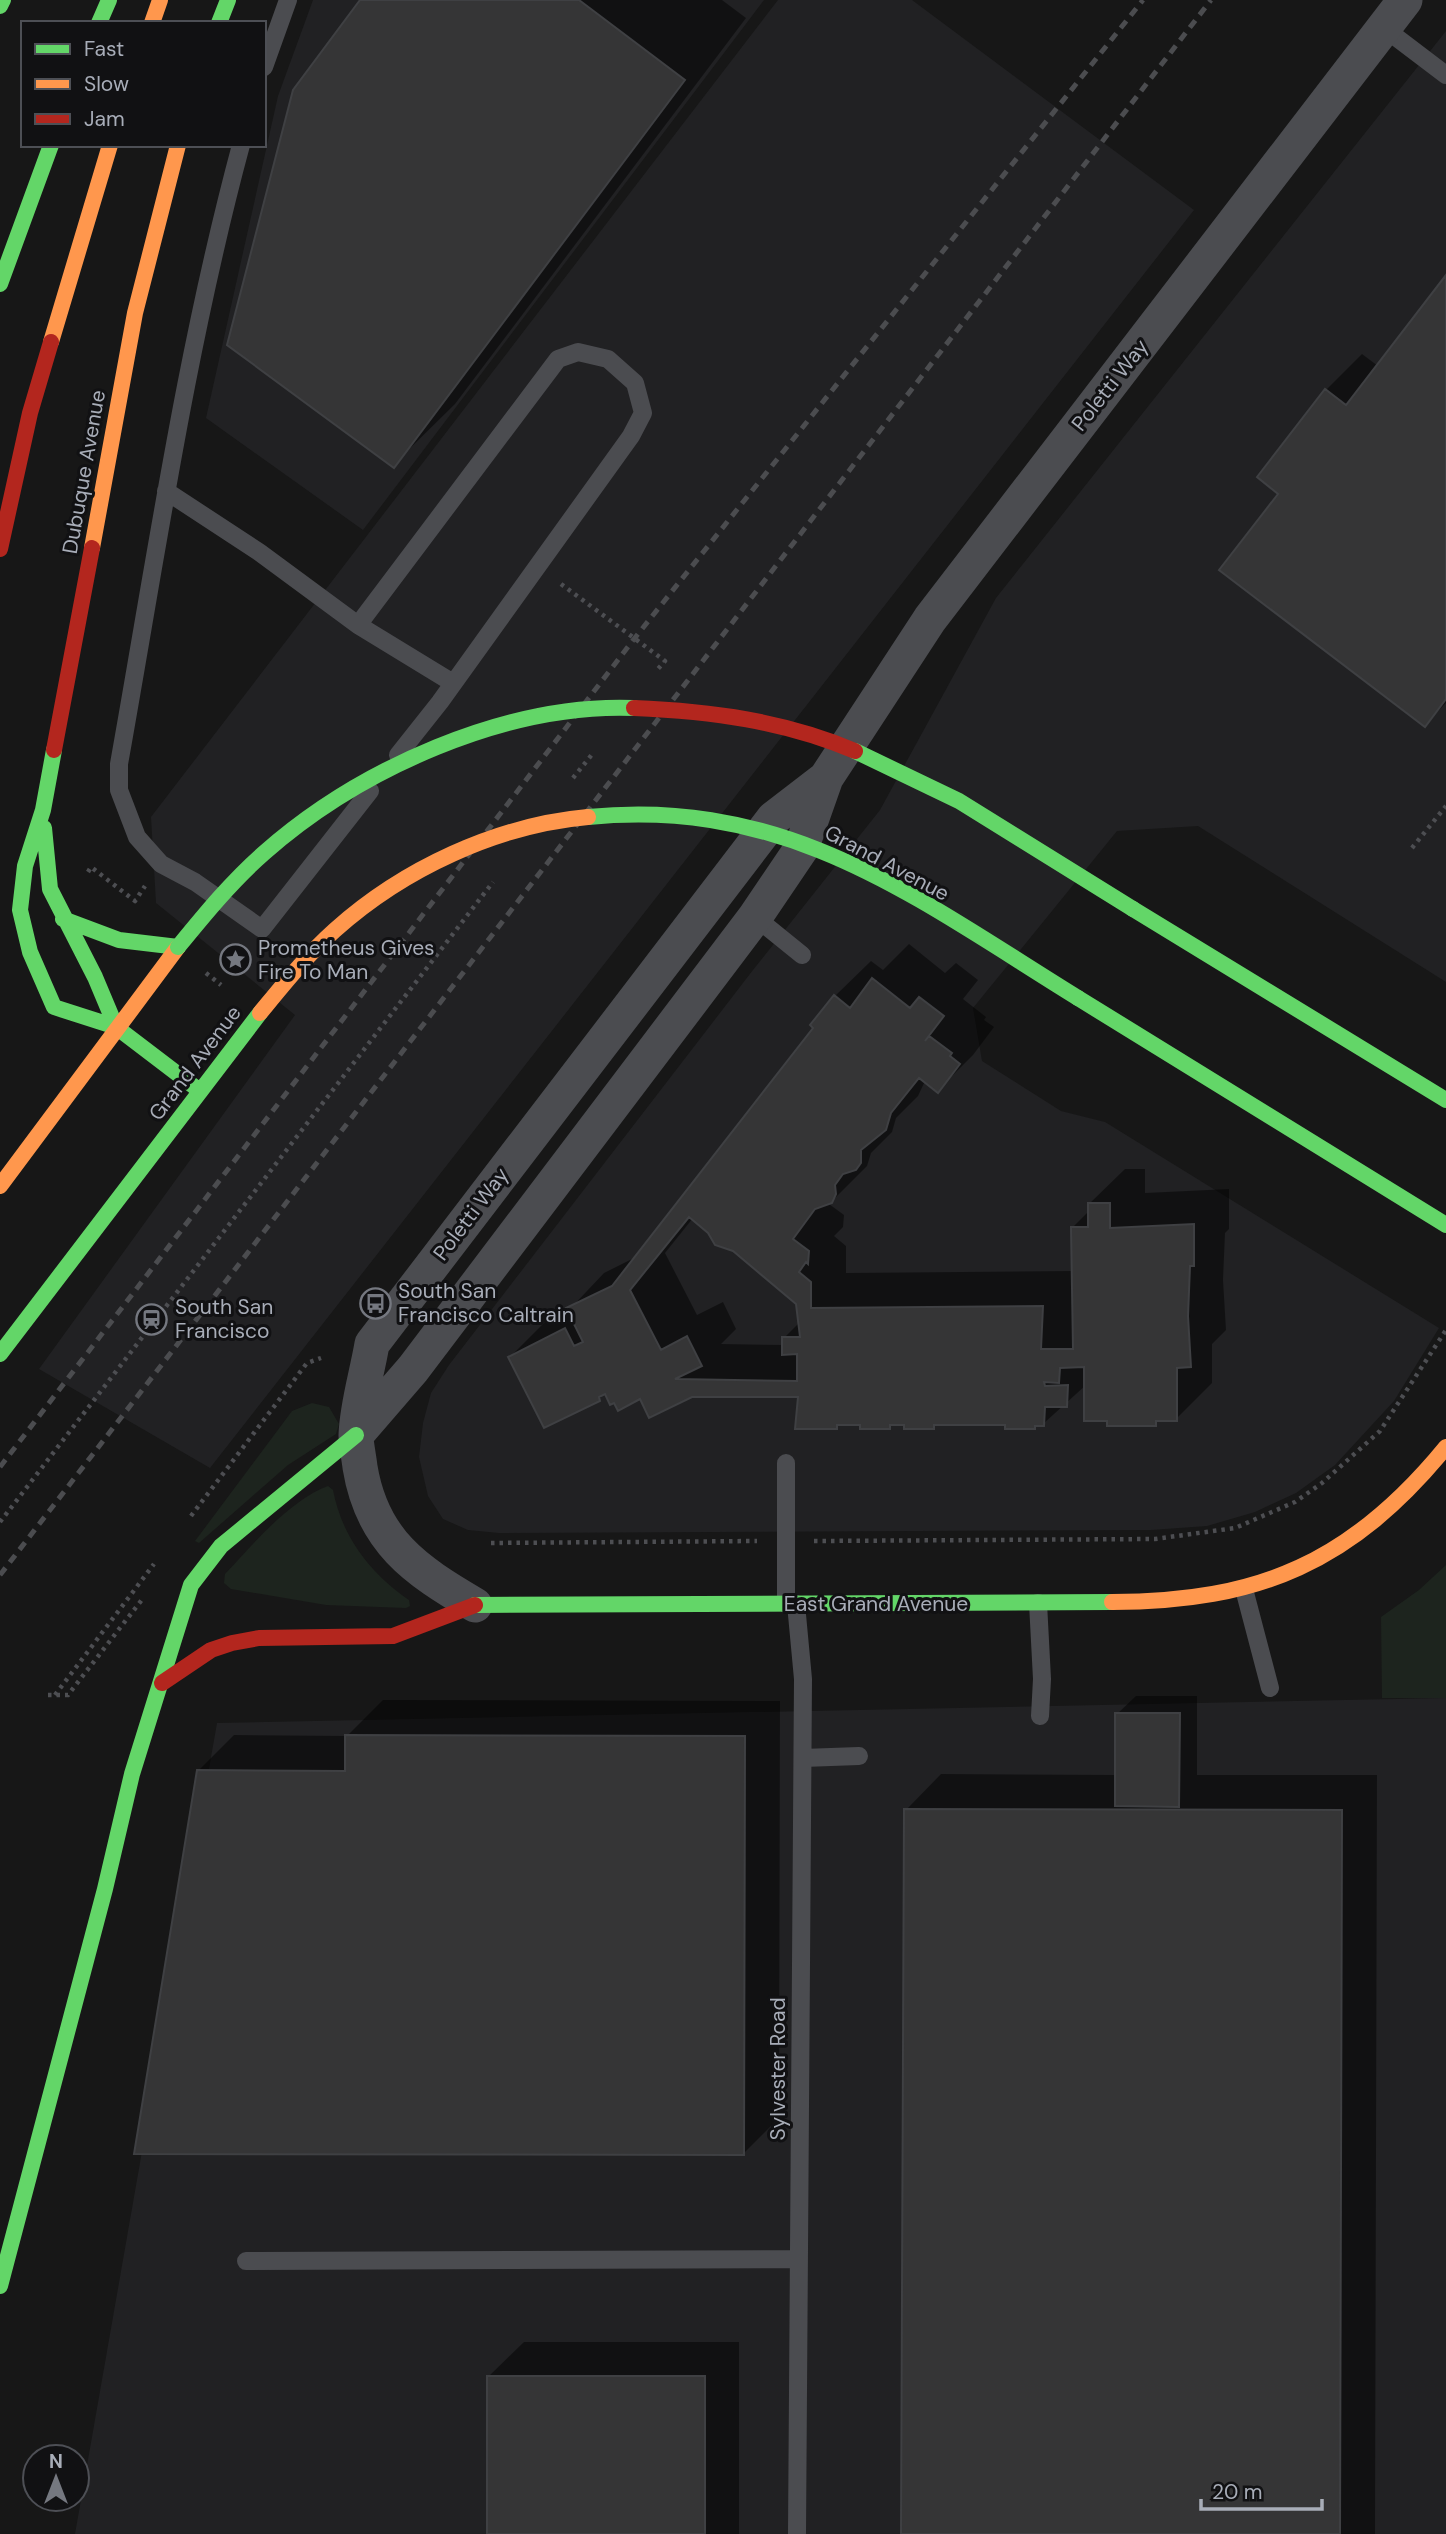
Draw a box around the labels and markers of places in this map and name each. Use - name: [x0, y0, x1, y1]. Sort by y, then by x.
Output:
- place label: Prometheus Gives Fire To Man: [258, 934, 435, 986]
- place icon: Prometheus Gives Fire To Man: [218, 943, 252, 977]
- place label: South San Francisco Caltrain: [398, 1277, 574, 1329]
- bus stop icon: South San Francisco Caltrain: [358, 1286, 392, 1320]
- place label: South San Francisco: [175, 1293, 273, 1345]
- station icon: South San Francisco: [135, 1302, 169, 1336]

